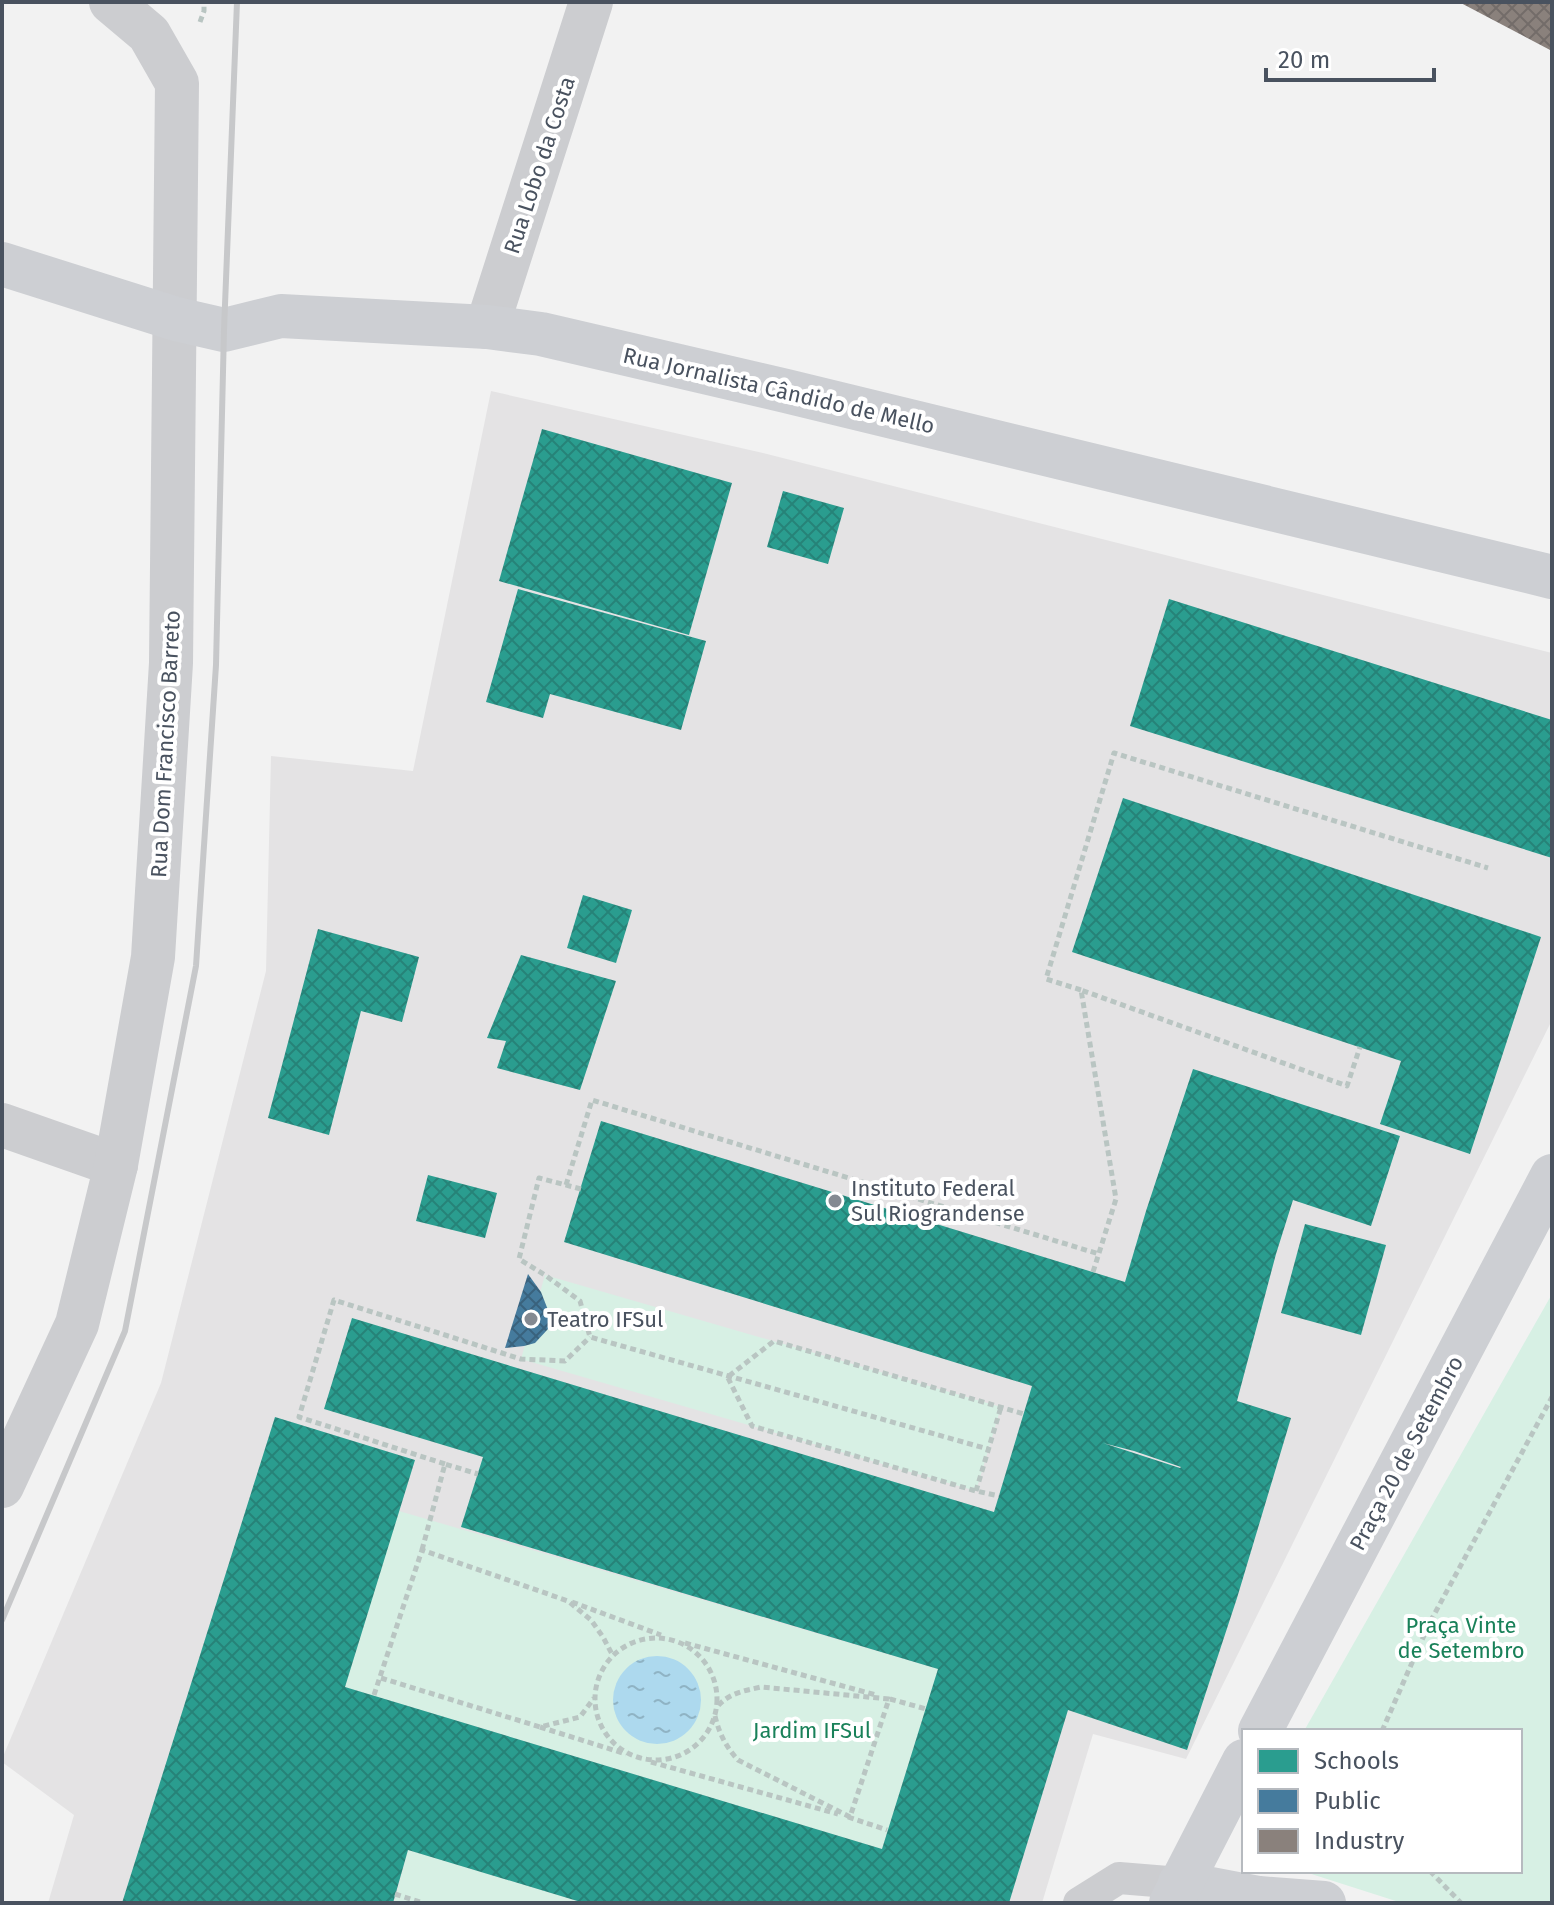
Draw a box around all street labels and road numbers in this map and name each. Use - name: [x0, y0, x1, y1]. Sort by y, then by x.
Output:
- street label: Rua Lobo da Costa: [498, 73, 581, 257]
- street label: Rua Jornalista Cândido de Mello: [620, 341, 937, 440]
- street label: Rua Dom Francisco Barreto: [145, 609, 186, 879]
- street label: Praça 20 de Setembro: [1344, 1351, 1469, 1555]

